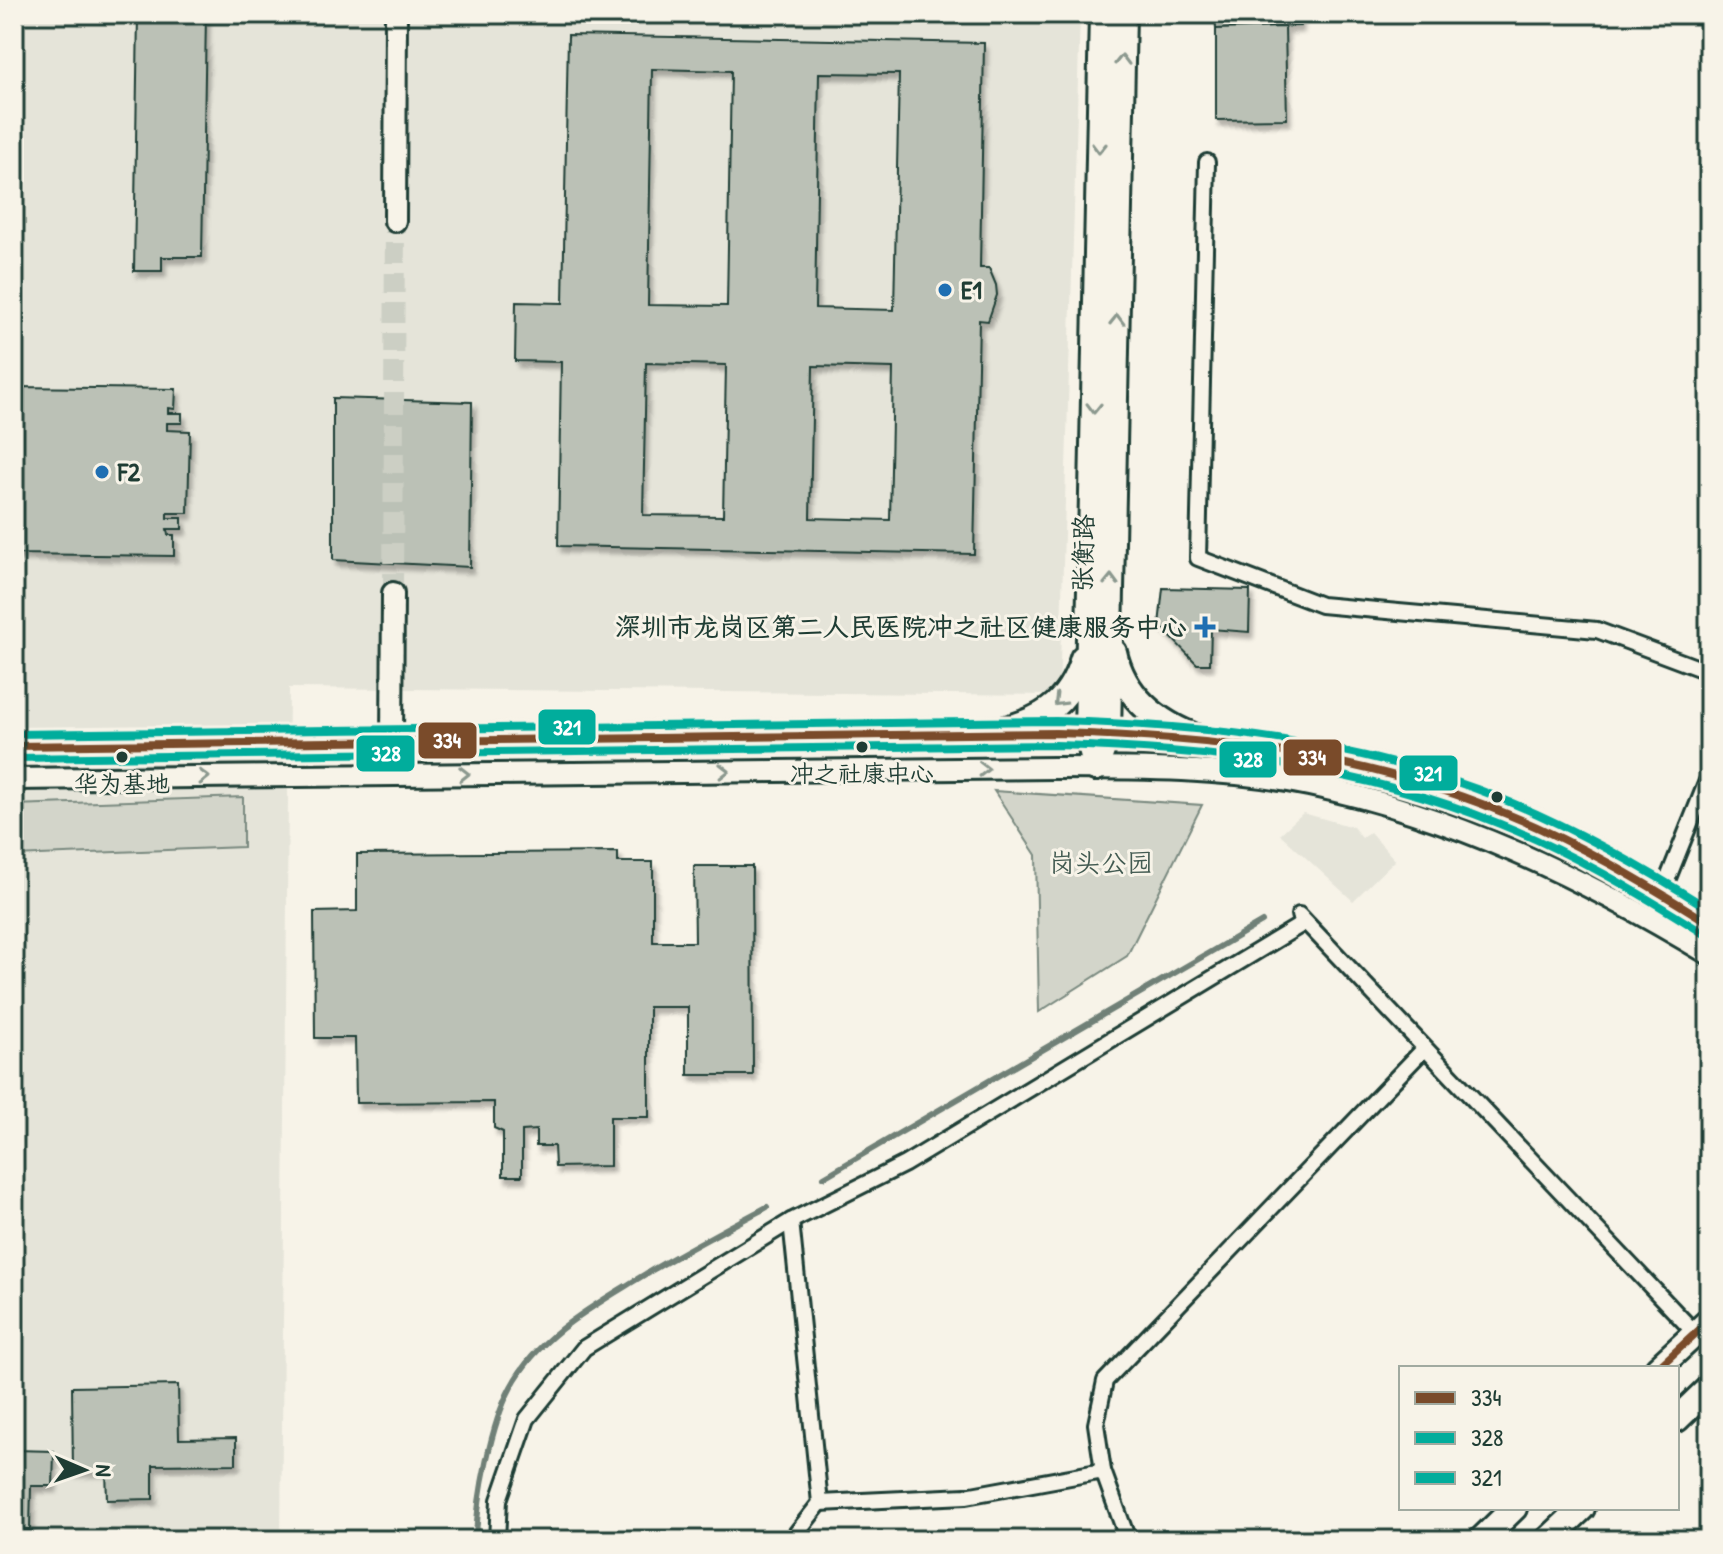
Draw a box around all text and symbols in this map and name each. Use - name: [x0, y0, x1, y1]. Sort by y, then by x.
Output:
- one-way arrow: [1114, 53, 1131, 66]
- one-way arrow: [1090, 142, 1108, 155]
- place label: E1: [961, 272, 982, 307]
- marker: E1: [936, 281, 954, 299]
- one-way arrow: [1108, 313, 1125, 326]
- one-way arrow: [1085, 402, 1102, 415]
- place label: F2: [117, 454, 141, 489]
- marker: F2: [93, 463, 111, 481]
- street label: 张衡路: [1064, 514, 1101, 592]
- one-way arrow: [1102, 573, 1120, 586]
- place label: 深圳市龙岗区第二人民医院冲之社区健康服务中心: [615, 609, 1187, 644]
- marker: 深圳市龙岗区第二人民医院冲之社区健康服务中心: [1194, 616, 1216, 638]
- one-way arrow: [1053, 691, 1068, 706]
- line badge: 321: [537, 708, 597, 746]
- text: 321: [553, 712, 581, 742]
- line badge: 334: [417, 721, 478, 760]
- text: 334: [433, 725, 461, 755]
- line badge: 328: [355, 734, 416, 773]
- text: 328: [371, 738, 401, 768]
- line badge: 334: [1282, 738, 1343, 777]
- marker: 冲之社康中心: [854, 739, 870, 755]
- line badge: 328: [1218, 740, 1278, 779]
- text: 334: [1298, 742, 1326, 772]
- text: 328: [1233, 744, 1263, 774]
- marker: 华为基地: [114, 749, 130, 765]
- line badge: 321: [1398, 754, 1459, 792]
- place label: 冲之社康中心: [790, 757, 934, 789]
- text: 321: [1414, 758, 1442, 788]
- one-way arrow: [978, 760, 991, 778]
- one-way arrow: [718, 763, 731, 780]
- one-way arrow: [458, 765, 471, 783]
- place label: 华为基地: [74, 767, 170, 799]
- one-way arrow: [198, 768, 211, 786]
- unlabelled marker: [1489, 789, 1505, 805]
- park label: 岗头公园: [1049, 845, 1153, 880]
- legend: [1399, 1366, 1679, 1510]
- text: 334: [1471, 1381, 1502, 1413]
- text: 328: [1471, 1421, 1503, 1453]
- north arrow: [44, 1430, 124, 1510]
- text: 321: [1471, 1461, 1502, 1493]
- text: N: [89, 1464, 119, 1477]

